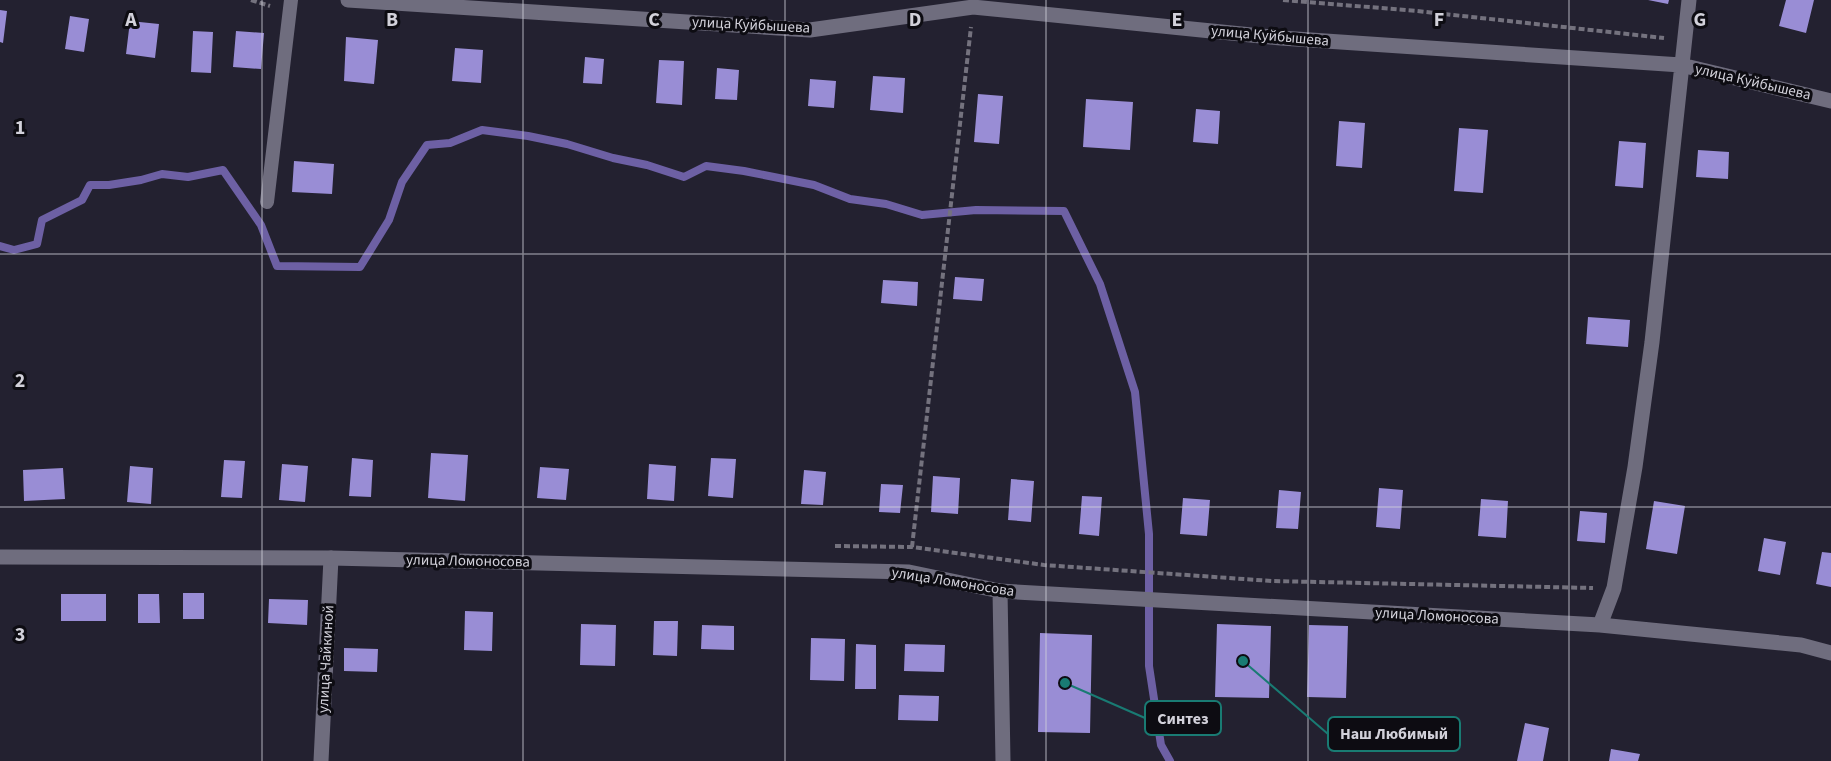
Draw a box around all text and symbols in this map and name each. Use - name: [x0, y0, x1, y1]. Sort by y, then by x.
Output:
- text: A: [124, 6, 137, 34]
- text: B: [386, 6, 398, 34]
- text: C: [648, 6, 660, 34]
- text: D: [909, 6, 921, 34]
- text: E: [1172, 6, 1182, 34]
- text: F: [1434, 6, 1444, 34]
- text: G: [1694, 6, 1706, 34]
- street label: улица Куйбышева: [691, 11, 811, 39]
- street label: улица Куйбышева: [1210, 20, 1330, 52]
- street label: улица Куйбышева: [1693, 58, 1813, 106]
- text: 1: [15, 114, 25, 142]
- text: 2: [15, 367, 25, 395]
- street label: улица Ломоносова: [406, 549, 530, 573]
- street label: улица Ломоносова: [890, 562, 1016, 602]
- street label: улица Ломоносова: [1375, 602, 1499, 630]
- street label: улица Чайкиной: [313, 604, 339, 714]
- text: 3: [15, 621, 25, 649]
- callout: Синтез: [1145, 701, 1221, 735]
- text: Синтез: [1157, 708, 1209, 730]
- callout: Наш Любимый: [1328, 717, 1460, 751]
- text: Наш Любимый: [1340, 723, 1448, 745]

